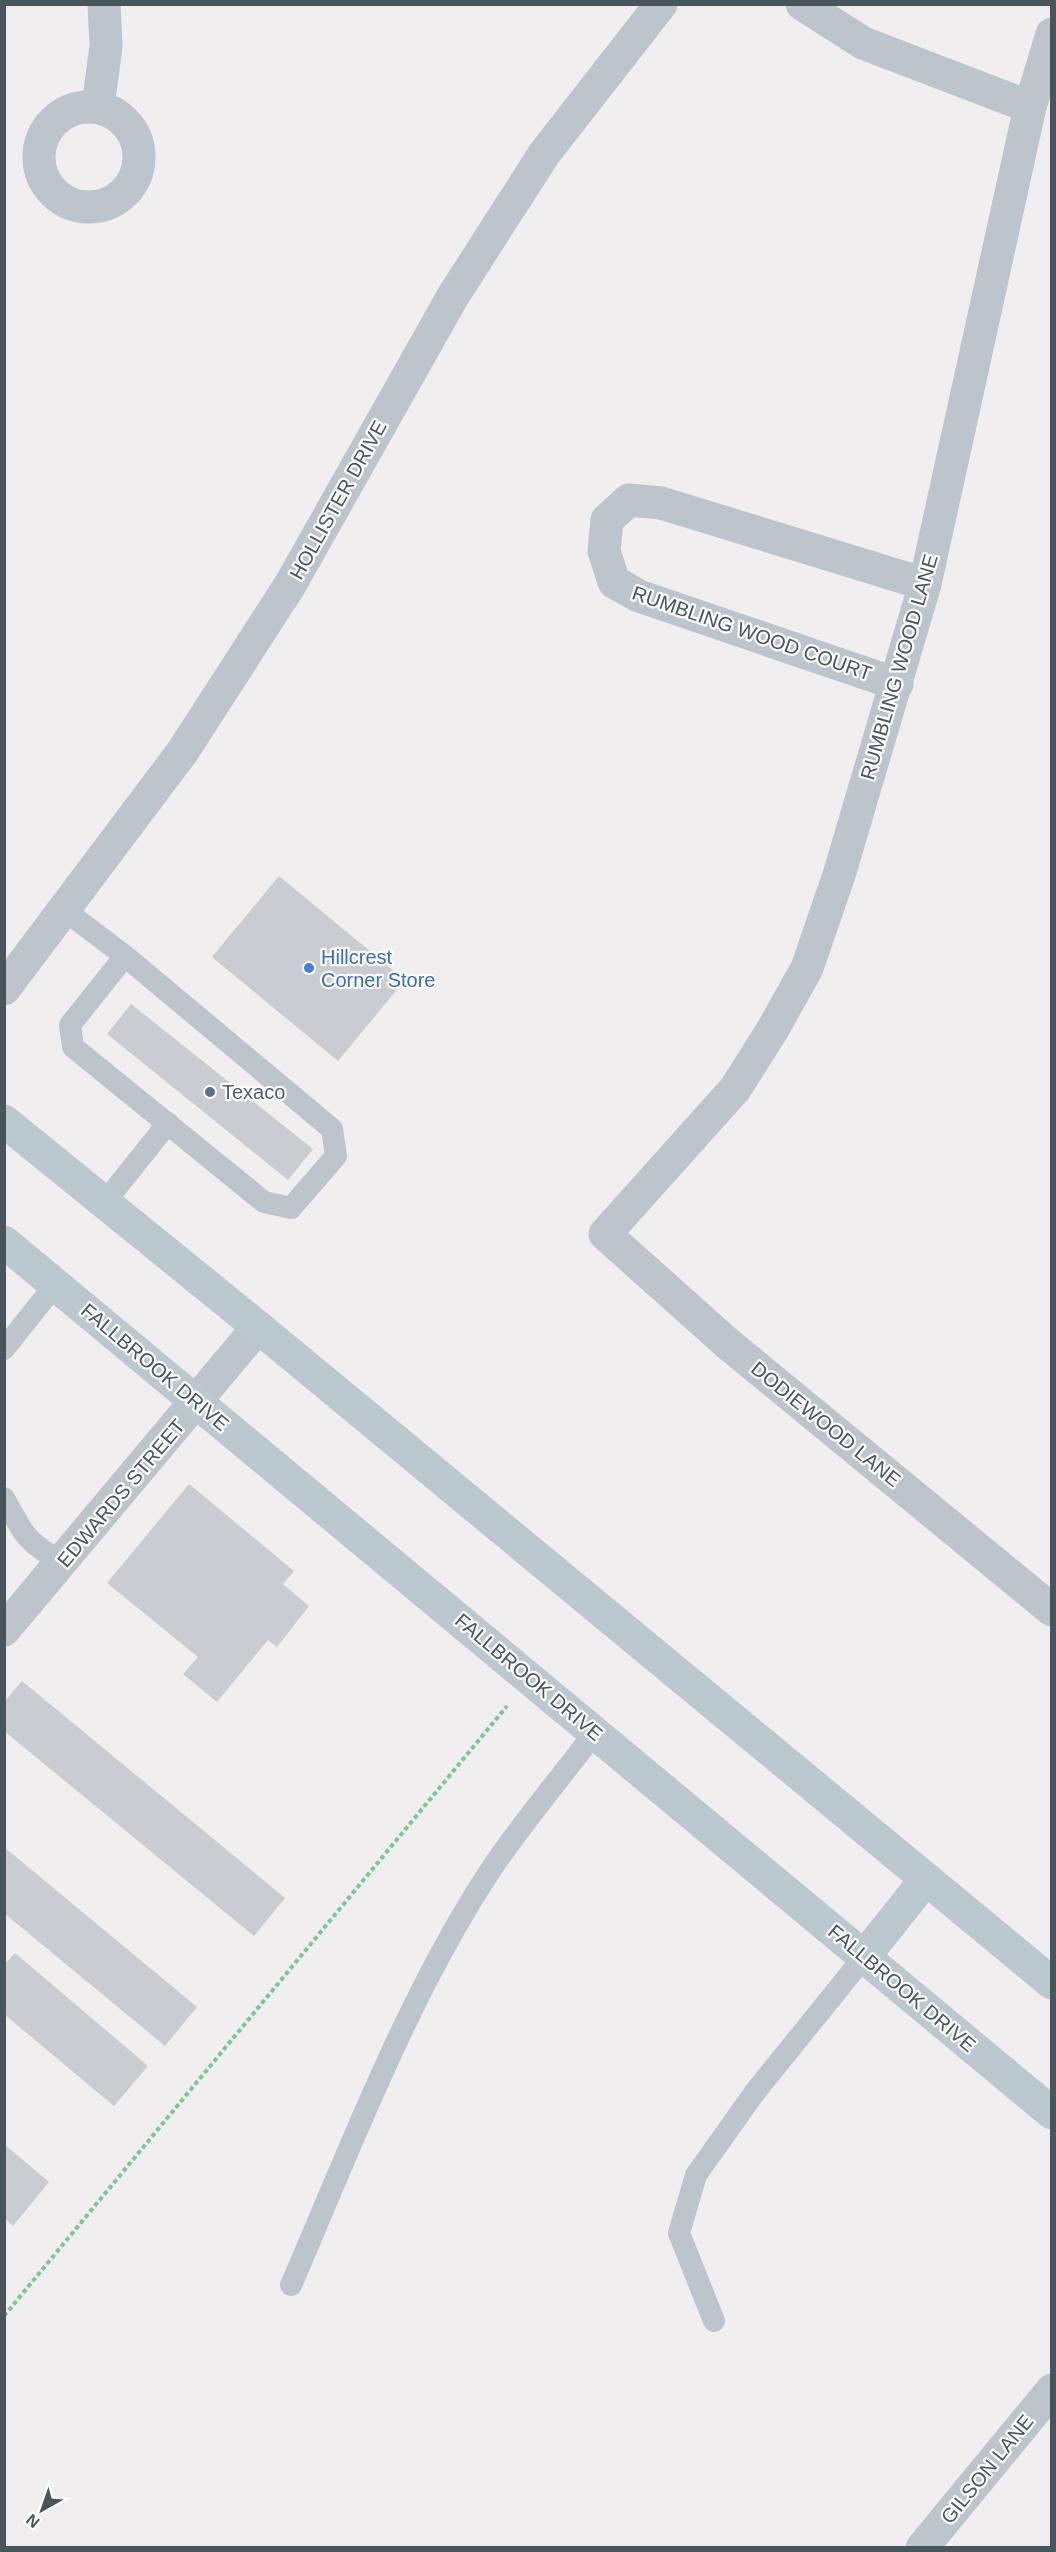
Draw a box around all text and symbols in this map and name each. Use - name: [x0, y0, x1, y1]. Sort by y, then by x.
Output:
- street label: HOLLISTER DRIVE: [285, 417, 391, 583]
- street label: RUMBLING WOOD LANE: [856, 552, 942, 782]
- street label: RUMBLING WOOD COURT: [629, 582, 875, 684]
- place label: Hillcrest Corner Store: [321, 946, 436, 991]
- marker: Hillcrest Corner Store: [302, 961, 316, 975]
- place label: Texaco: [222, 1081, 285, 1103]
- marker: Texaco: [203, 1085, 217, 1099]
- street label: FALLBROOK DRIVE: [77, 1299, 233, 1435]
- street label: DODIEWOOD LANE: [747, 1357, 905, 1491]
- street label: EDWARDS STREET: [53, 1415, 189, 1571]
- street label: FALLBROOK DRIVE: [451, 1609, 607, 1745]
- street label: FALLBROOK DRIVE: [824, 1920, 980, 2056]
- street label: GILSON LANE: [936, 2410, 1038, 2528]
- north arrow: [12, 2480, 72, 2540]
- text: N: [23, 2511, 43, 2531]

